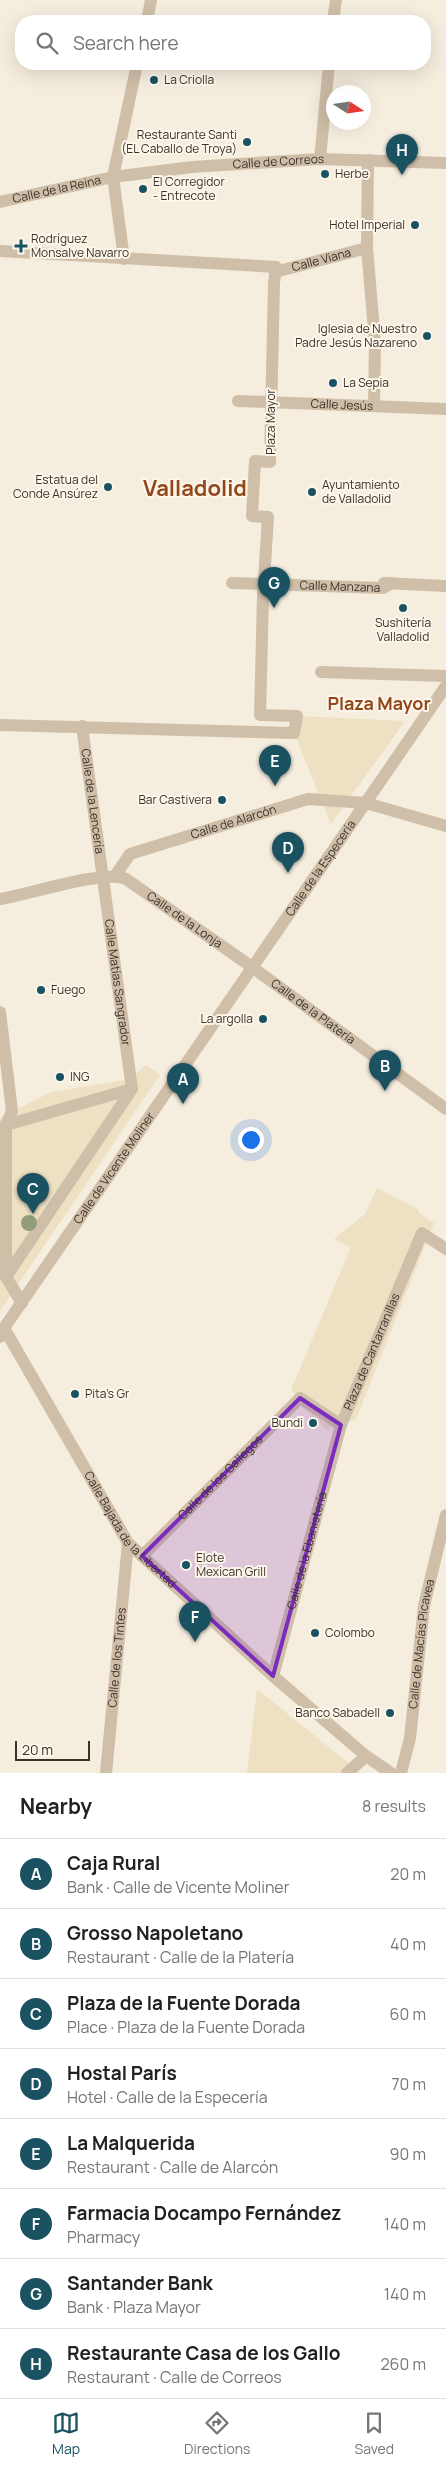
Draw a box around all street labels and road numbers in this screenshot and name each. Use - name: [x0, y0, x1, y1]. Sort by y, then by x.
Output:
- street label: Calle de Correos: [232, 150, 324, 172]
- street label: Calle de la Reina: [11, 171, 102, 207]
- street label: Calle Viana: [290, 244, 353, 275]
- street label: Plaza Mayor: [262, 388, 279, 455]
- street label: Calle Jesús: [310, 395, 374, 414]
- street label: Calle Manzana: [299, 576, 381, 596]
- street label: Calle de la Lencería: [77, 747, 109, 855]
- street label: Calle de Alarcón: [188, 800, 278, 843]
- street label: Calle de la Especería: [281, 816, 359, 919]
- street label: Calle de la Lonja: [144, 887, 226, 952]
- street label: Calle Matías Sangrador: [101, 918, 135, 1048]
- street label: Calle de la Platería: [268, 975, 359, 1048]
- street label: Calle de Vicente Moliner: [69, 1108, 159, 1227]
- street label: Plaza de Cantarranillas: [339, 1290, 404, 1413]
- street label: Calle de los Gallegos: [174, 1431, 266, 1523]
- street label: Calle Bajada de la Libertad: [80, 1468, 181, 1592]
- street label: Calle de la Ebanistería: [282, 1490, 331, 1611]
- street label: Calle de Macías Picavea: [404, 1577, 438, 1710]
- street label: Calle de los Tintes: [103, 1607, 130, 1708]

